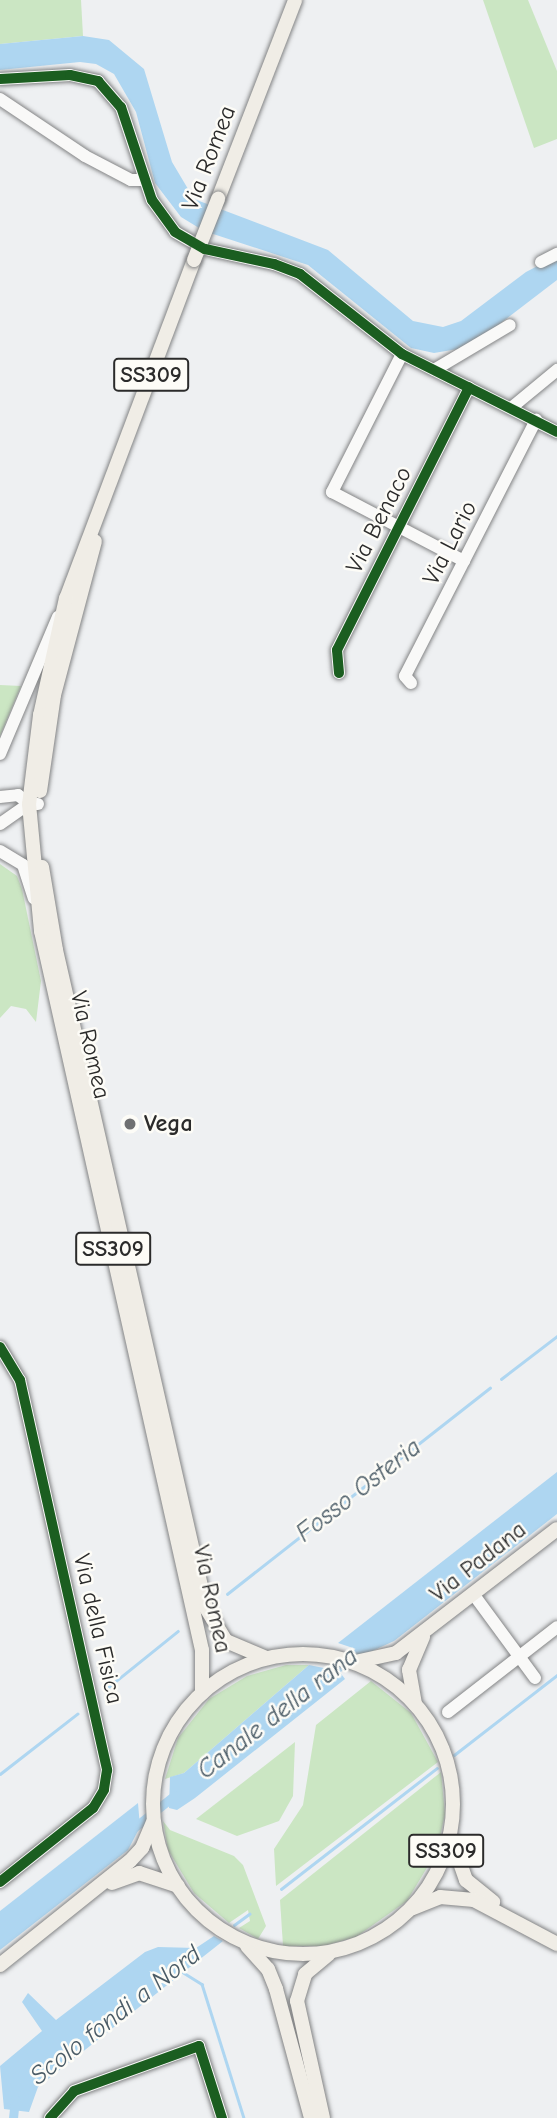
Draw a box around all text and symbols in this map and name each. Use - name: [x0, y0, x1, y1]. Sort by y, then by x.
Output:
- street label: Via Romea: [176, 102, 242, 214]
- road number: SS309: [113, 356, 190, 394]
- street label: Via Benaco: [340, 462, 418, 578]
- street label: Via Lario: [417, 496, 483, 590]
- street label: Via Romea: [64, 988, 116, 1102]
- place label: Vega: [144, 1110, 193, 1138]
- marker: Vega: [122, 1116, 138, 1132]
- road number: SS309: [74, 1230, 152, 1268]
- water label: Fosso Osteria: [290, 1432, 428, 1550]
- street label: Via Padana: [424, 1515, 532, 1609]
- street label: Via Romea: [187, 1542, 237, 1656]
- street label: Via della Fisica: [67, 1551, 129, 1707]
- water label: Canale della rana: [191, 1642, 365, 1786]
- road number: SS309: [408, 1832, 485, 1870]
- water label: Scolo fondi a Nord: [24, 1940, 208, 2092]

